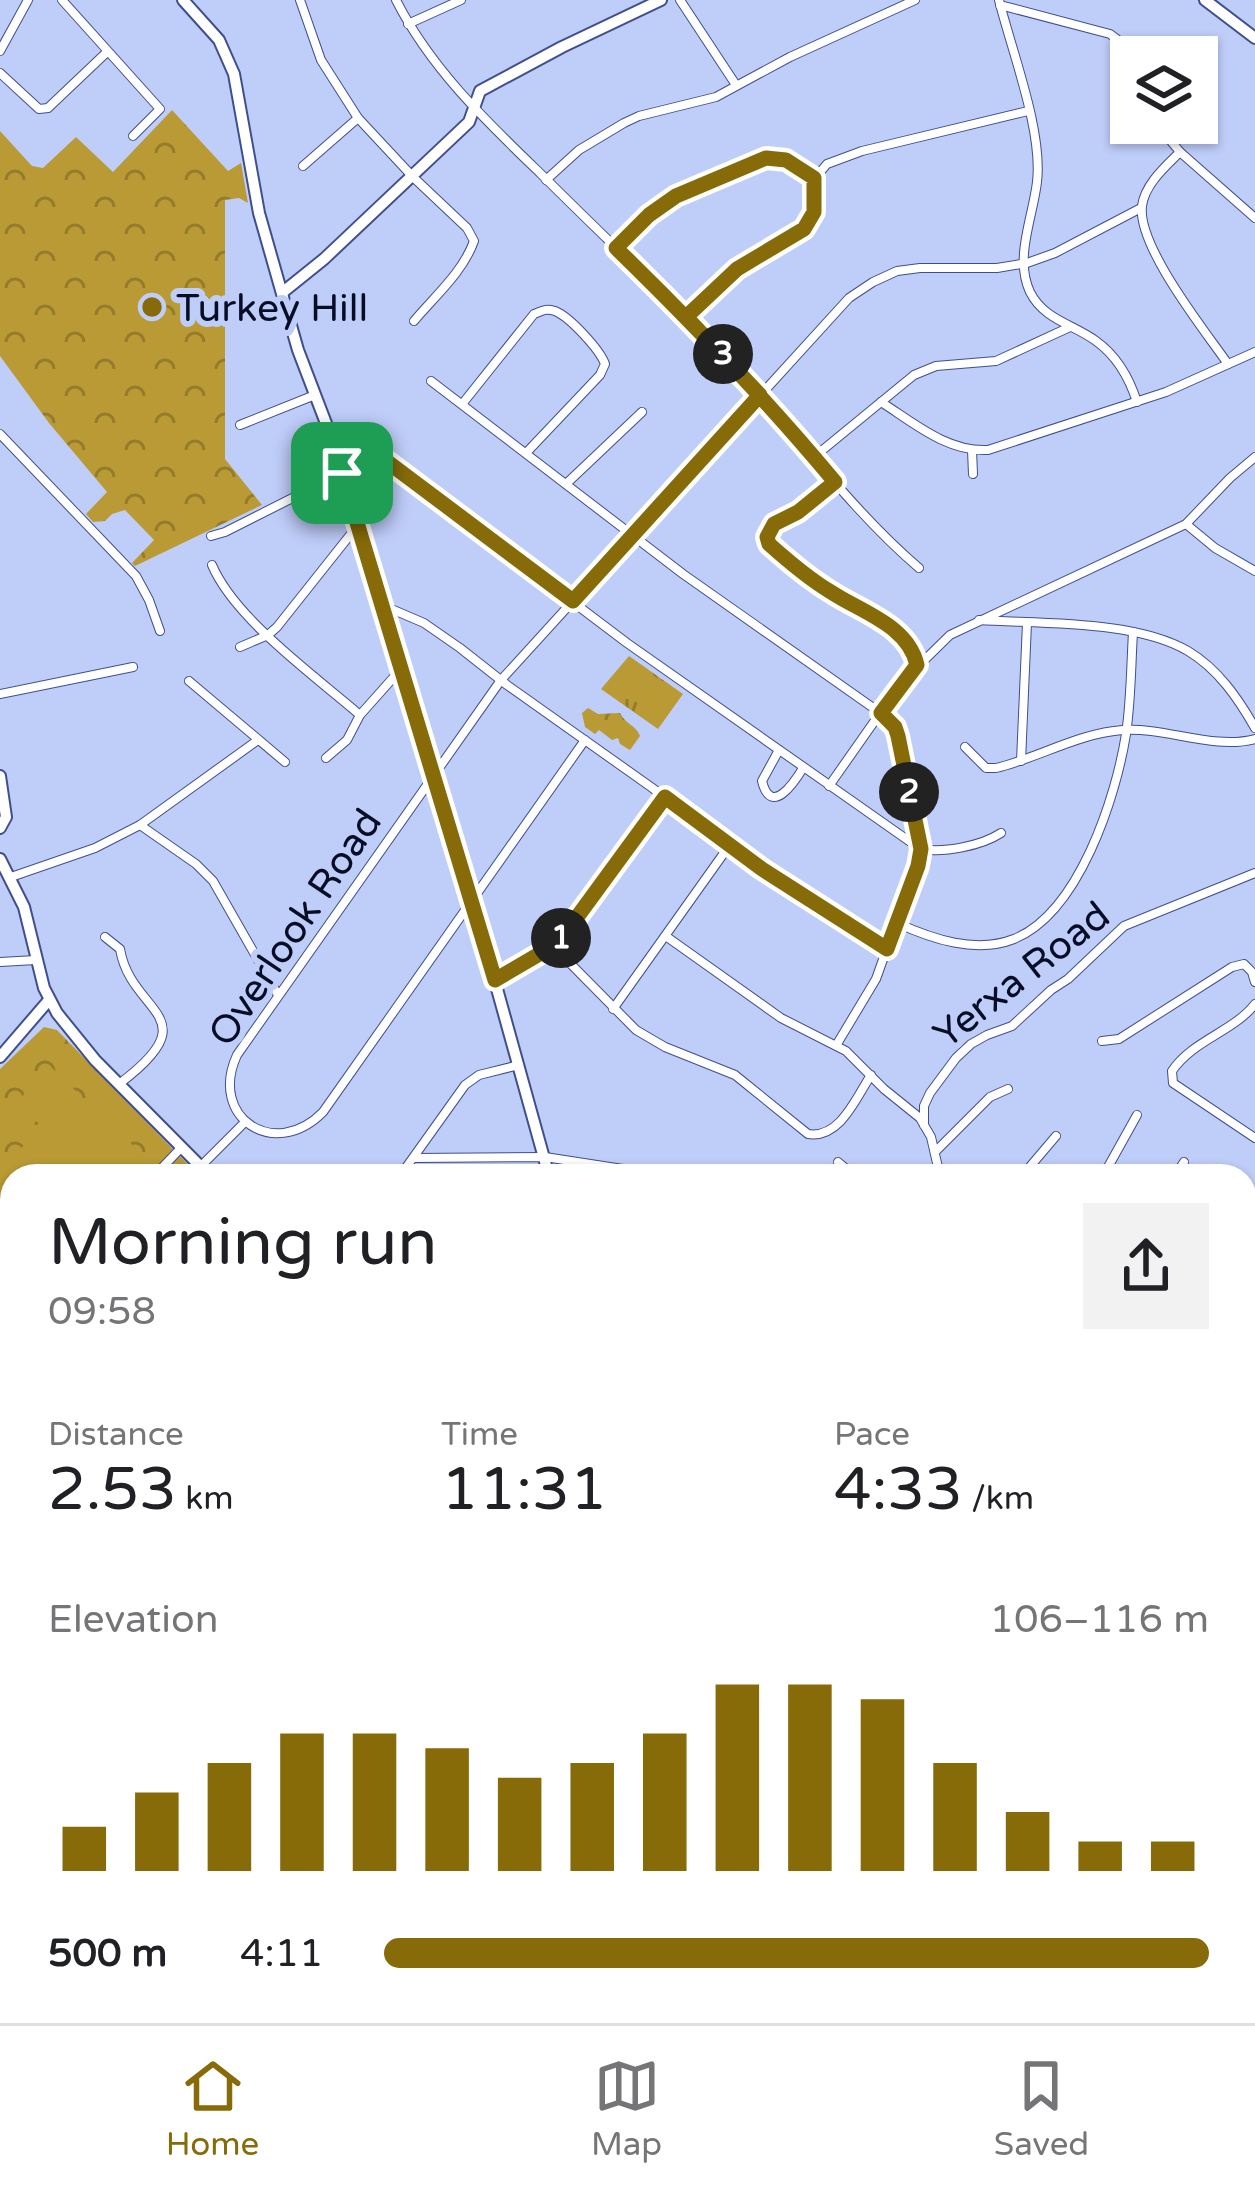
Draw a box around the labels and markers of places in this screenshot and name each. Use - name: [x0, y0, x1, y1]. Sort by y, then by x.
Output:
- place label: Turkey Hill: [176, 285, 368, 332]
- marker: Turkey Hill: [139, 294, 165, 320]
- pin: 3: [693, 324, 753, 384]
- pin: [291, 422, 393, 524]
- pin: 2: [879, 762, 939, 822]
- pin: 1: [531, 908, 591, 968]

